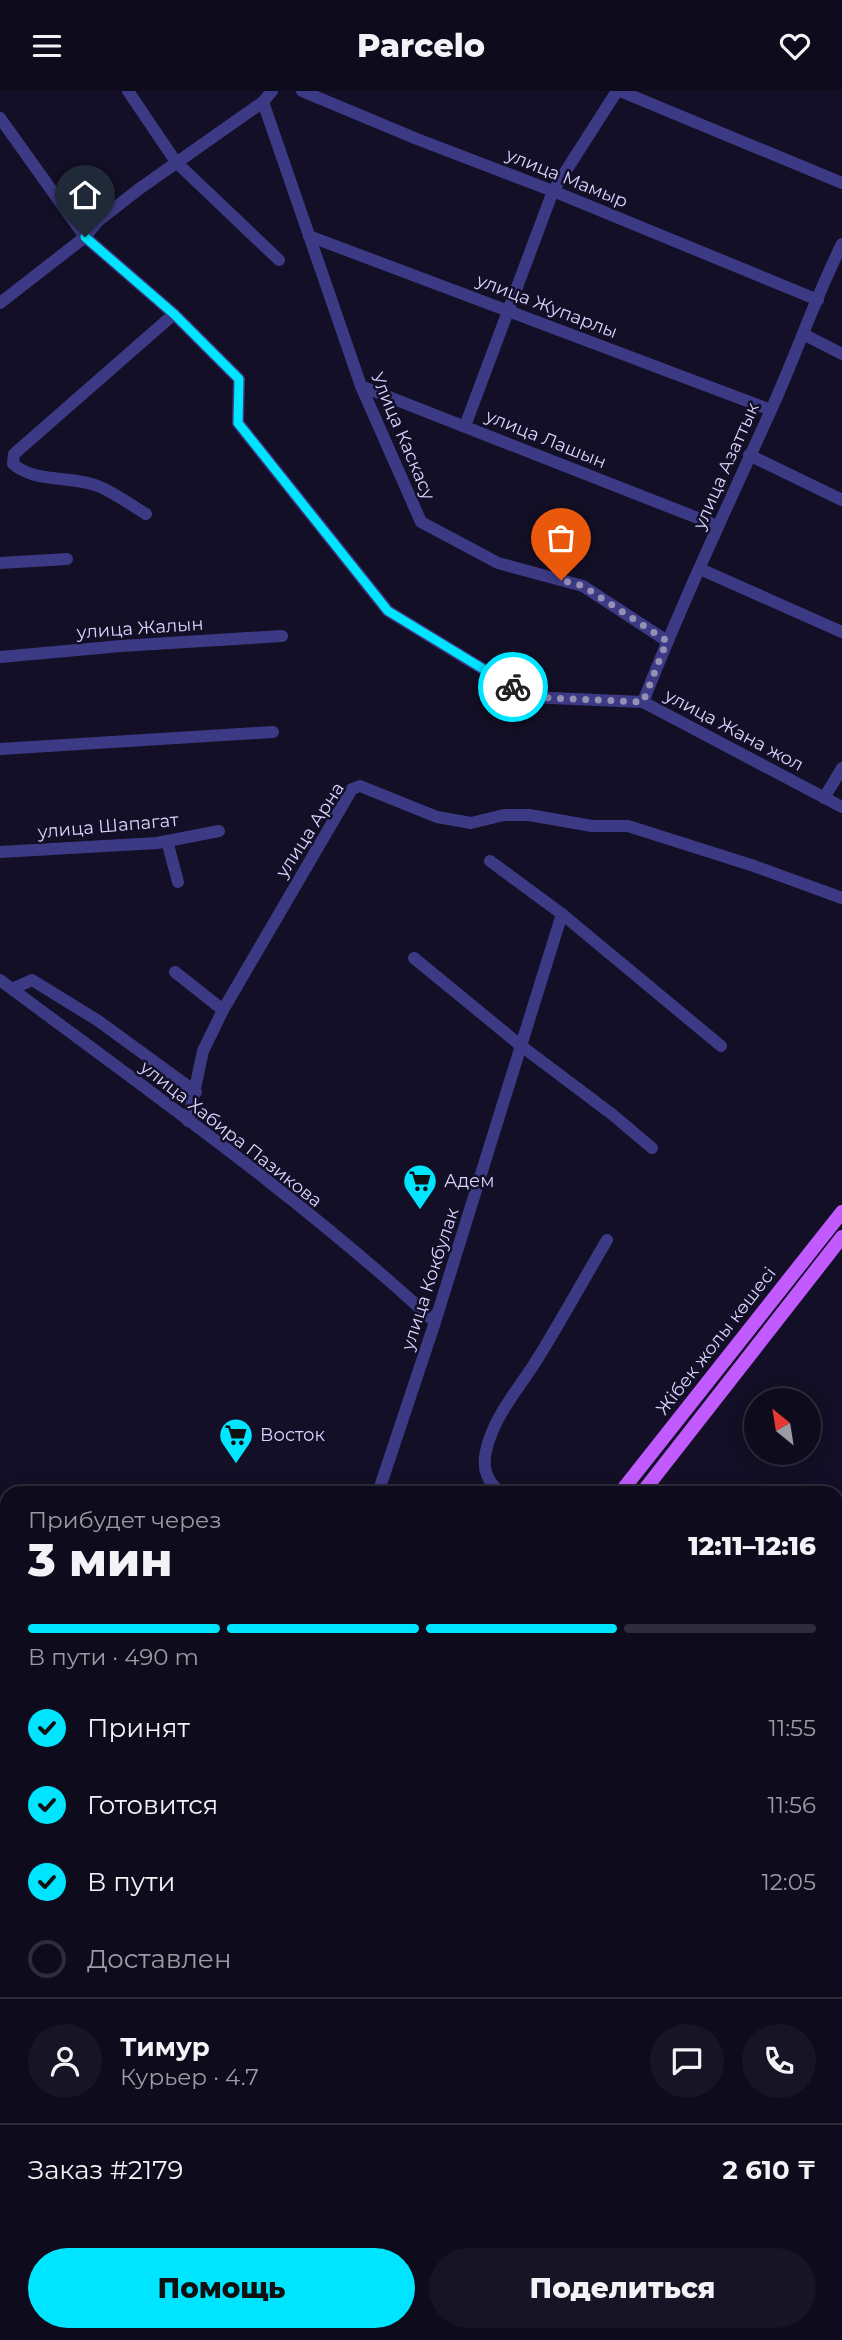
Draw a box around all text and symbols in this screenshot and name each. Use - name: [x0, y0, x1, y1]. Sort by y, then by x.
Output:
- text: Parcelo: [357, 26, 485, 65]
- icon: menu: [28, 27, 66, 65]
- icon: heart: [776, 27, 814, 65]
- street label: улица Мамыр: [502, 143, 631, 212]
- pin: [55, 165, 115, 237]
- icon: home: [66, 176, 104, 214]
- street label: улица Жупарлы: [473, 269, 621, 343]
- street label: Улица Каскасу: [366, 369, 440, 503]
- street label: улица Азаттык: [688, 399, 764, 534]
- street label: улица Лашын: [481, 404, 610, 473]
- pin: [531, 508, 591, 580]
- icon: bag: [542, 519, 580, 557]
- street label: улица Жалын: [75, 613, 204, 643]
- courier: [478, 652, 548, 722]
- icon: bike: [494, 668, 532, 706]
- street label: улица Жана жол: [660, 684, 807, 776]
- street label: улица Арна: [270, 778, 349, 883]
- street label: улица Шапагат: [36, 809, 180, 843]
- street label: улица Хабира Пазикова: [135, 1055, 326, 1212]
- supermarket icon: Адем: [401, 1162, 439, 1211]
- place label: Адем: [444, 1170, 494, 1192]
- street label: улица Кокбулак: [396, 1205, 464, 1354]
- street label: Жібек жолы көшесі: [651, 1263, 781, 1419]
- north arrow: [744, 1388, 821, 1465]
- map controls: [744, 1388, 821, 1465]
- supermarket icon: Восток: [217, 1416, 255, 1465]
- place label: Восток: [260, 1424, 325, 1446]
- text: Прибудет через: [28, 1506, 222, 1534]
- text: 12:11–12:16: [688, 1530, 816, 1562]
- text: 3 мин: [28, 1531, 172, 1588]
- text: В пути · 490 m: [28, 1643, 199, 1671]
- icon: check: [28, 1709, 66, 1747]
- text: Принят: [87, 1712, 190, 1744]
- text: 11:55: [769, 1714, 816, 1742]
- icon: check: [28, 1786, 66, 1824]
- text: Готовится: [87, 1789, 218, 1821]
- text: 11:56: [767, 1791, 816, 1819]
- icon: check: [28, 1863, 66, 1901]
- text: В пути: [87, 1866, 176, 1898]
- text: 12:05: [762, 1868, 816, 1896]
- text: Доставлен: [87, 1943, 232, 1975]
- button: person: [28, 2024, 102, 2098]
- button: chat: [650, 2024, 724, 2098]
- button: phone: [742, 2024, 816, 2098]
- text: Тимур: [120, 2031, 210, 2063]
- text: Курьер · 4.7: [120, 2063, 259, 2091]
- text: Заказ #2179: [28, 2154, 183, 2186]
- text: 2 610 ₸: [723, 2154, 816, 2186]
- button: Помощь: [28, 2248, 415, 2328]
- button: Поделиться: [429, 2248, 816, 2328]

